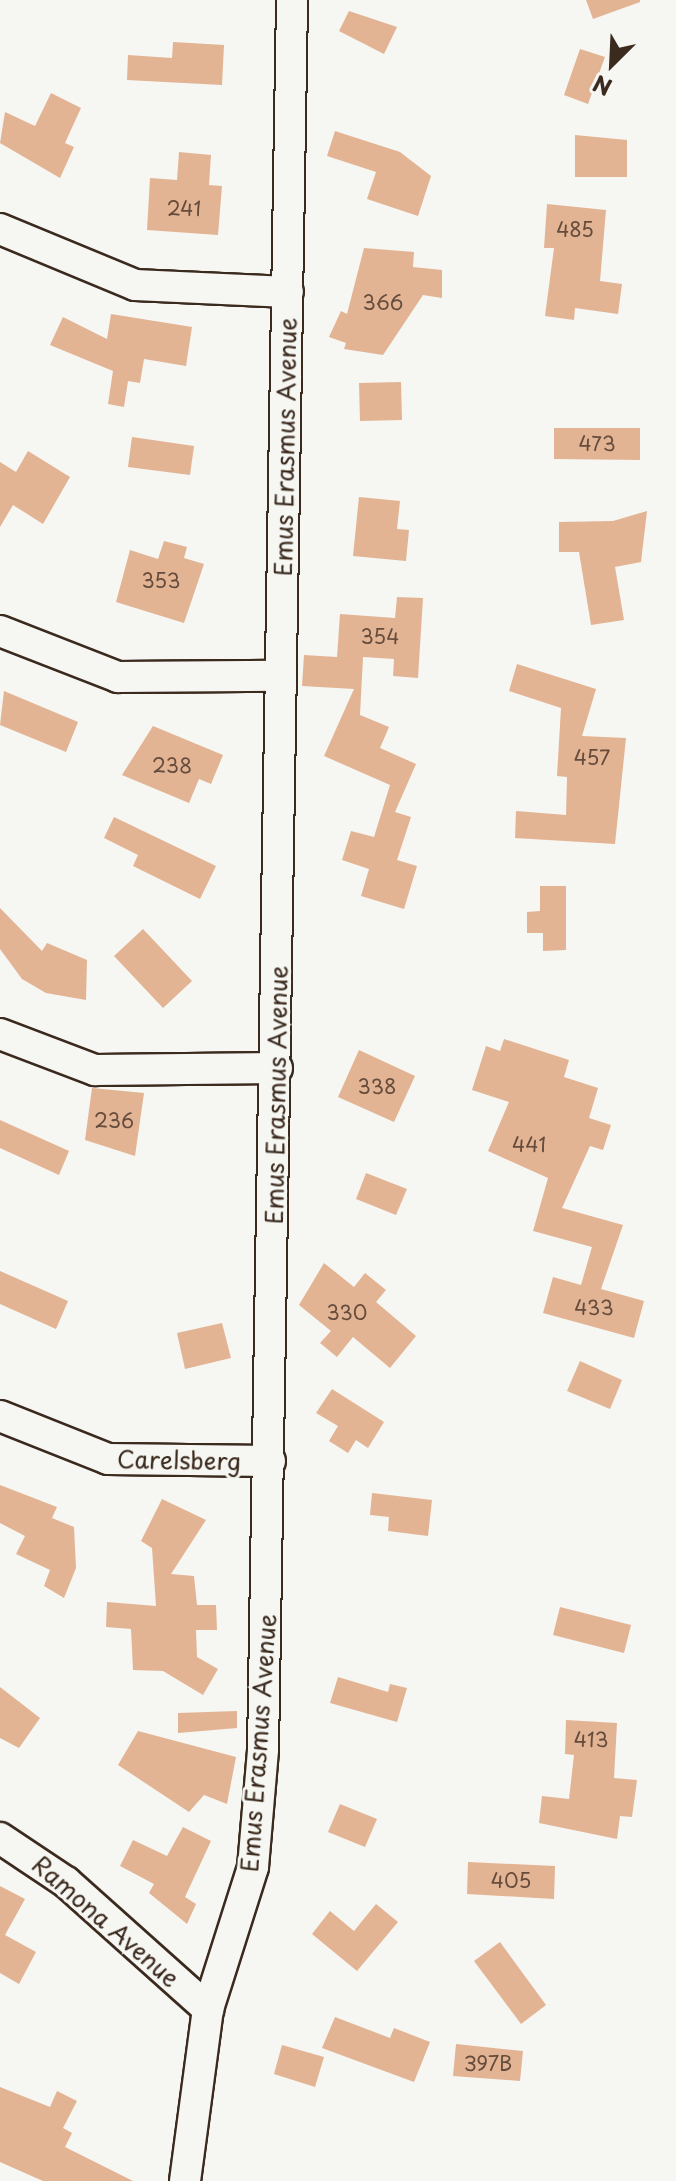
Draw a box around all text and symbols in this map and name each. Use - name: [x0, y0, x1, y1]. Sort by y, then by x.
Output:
- north arrow: [572, 24, 652, 104]
- text: N: [587, 68, 617, 105]
- house number: 241: [167, 196, 201, 220]
- house number: 485: [556, 217, 594, 241]
- house number: 366: [363, 290, 403, 314]
- street label: Emus Erasmus Avenue: [268, 318, 302, 576]
- house number: 473: [578, 431, 616, 455]
- house number: 353: [142, 568, 180, 592]
- house number: 354: [361, 624, 399, 648]
- house number: 457: [574, 745, 610, 769]
- house number: 238: [152, 753, 192, 777]
- street label: Emus Erasmus Avenue: [259, 966, 293, 1224]
- house number: 338: [358, 1074, 396, 1098]
- house number: 236: [94, 1108, 134, 1132]
- house number: 441: [512, 1132, 546, 1156]
- house number: 433: [574, 1295, 614, 1319]
- house number: 330: [327, 1300, 367, 1324]
- street label: Carelsberg: [117, 1445, 241, 1475]
- street label: Emus Erasmus Avenue: [235, 1613, 281, 1873]
- house number: 413: [574, 1727, 608, 1751]
- street label: Ramona Avenue: [27, 1850, 185, 1992]
- house number: 405: [491, 1868, 531, 1892]
- house number: 397B: [464, 2051, 512, 2075]

